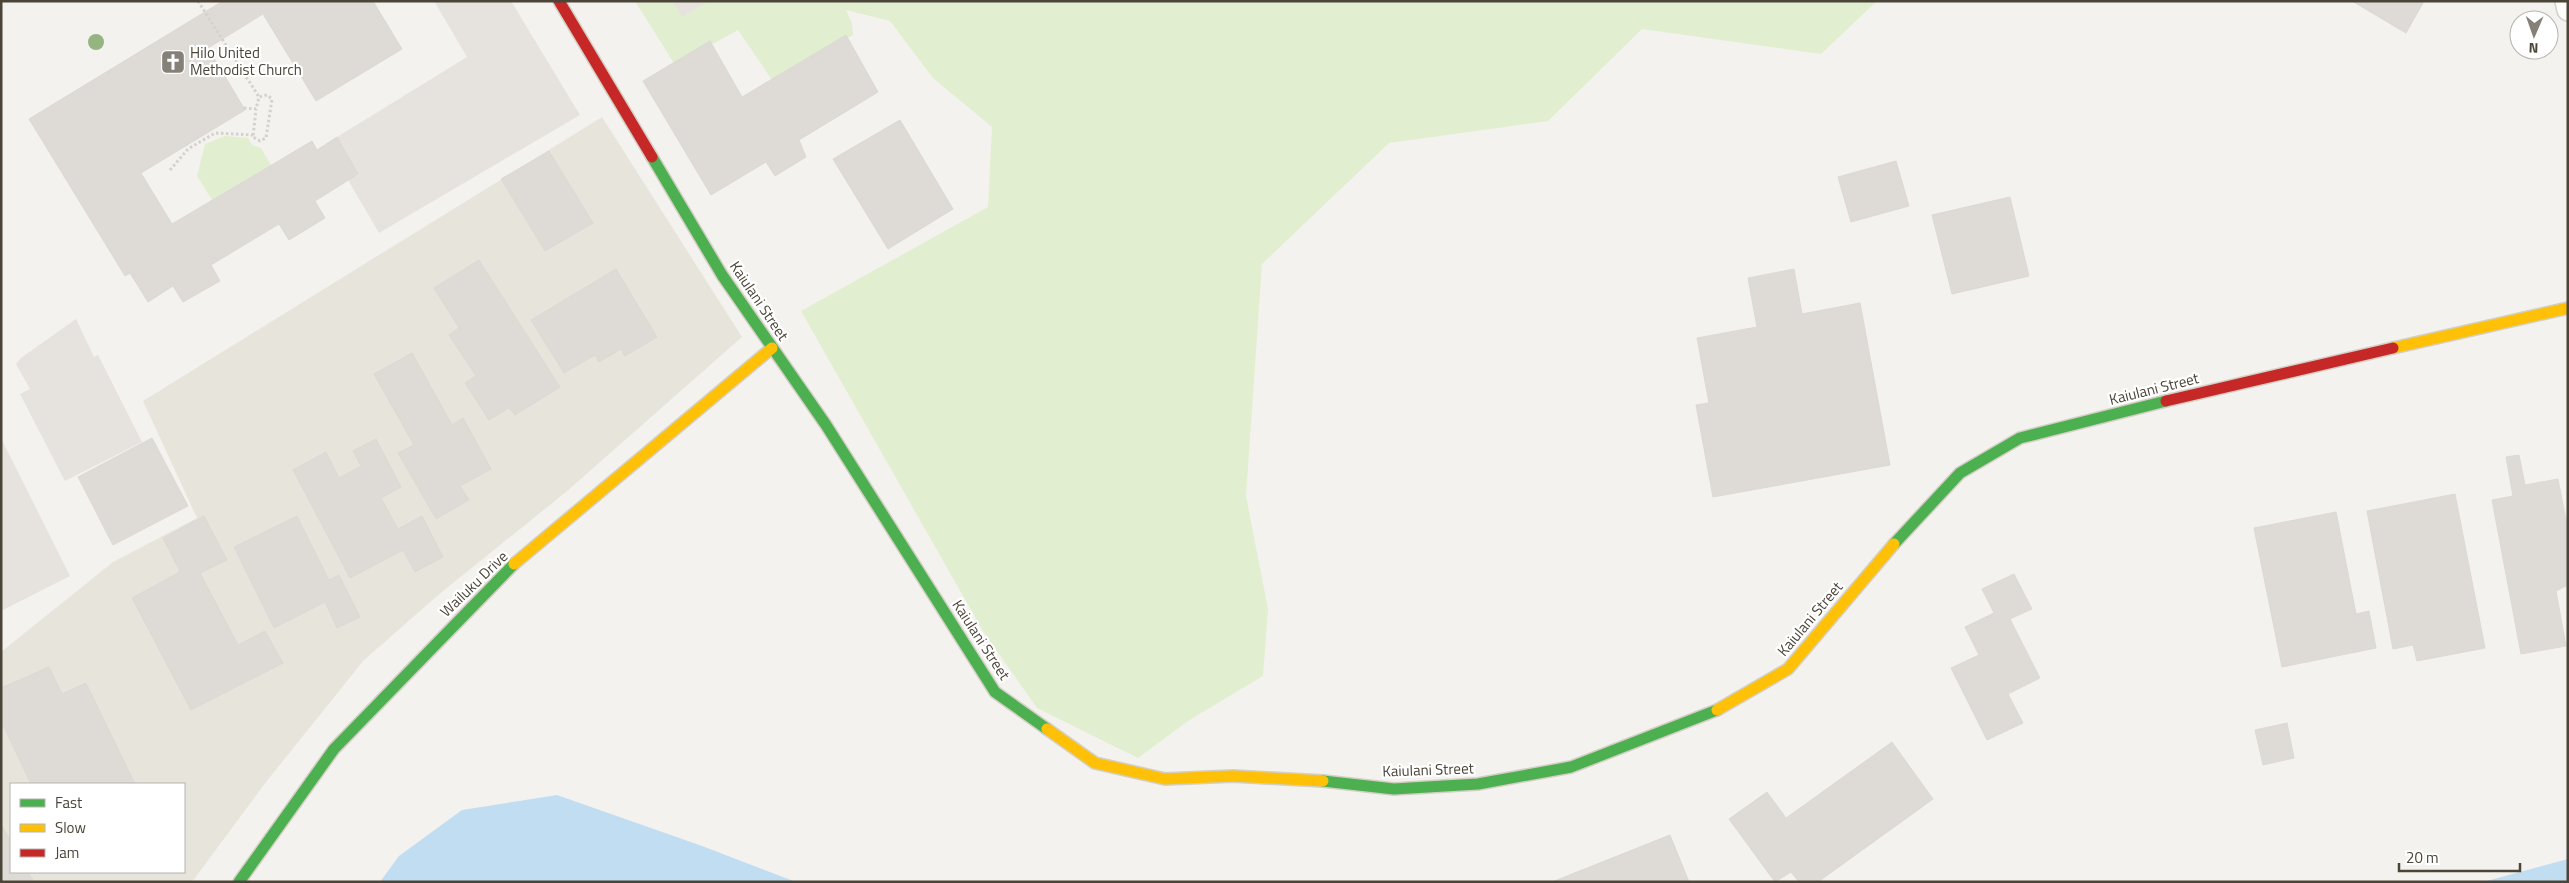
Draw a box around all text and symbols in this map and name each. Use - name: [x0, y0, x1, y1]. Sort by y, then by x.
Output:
- north arrow: [2509, 10, 2559, 60]
- text: N: [2528, 38, 2539, 59]
- place label: Hilo United Methodist Church: [190, 41, 302, 81]
- church icon: Hilo United Methodist Church: [160, 49, 186, 75]
- street label: Kaiulani Street: [724, 256, 795, 346]
- street label: Kaiulani Street: [2107, 366, 2202, 411]
- street label: Wailuku Drive: [435, 545, 513, 622]
- street label: Kaiulani Street: [1771, 576, 1848, 661]
- street label: Kaiulani Street: [947, 595, 1016, 685]
- street label: Kaiulani Street: [1382, 756, 1475, 783]
- legend: [10, 783, 185, 873]
- text: Fast: [55, 791, 83, 814]
- text: Slow: [55, 816, 86, 839]
- scale bar: [2399, 840, 2520, 872]
- text: Jam: [55, 841, 79, 864]
- text: 20 m: [2406, 846, 2439, 869]

